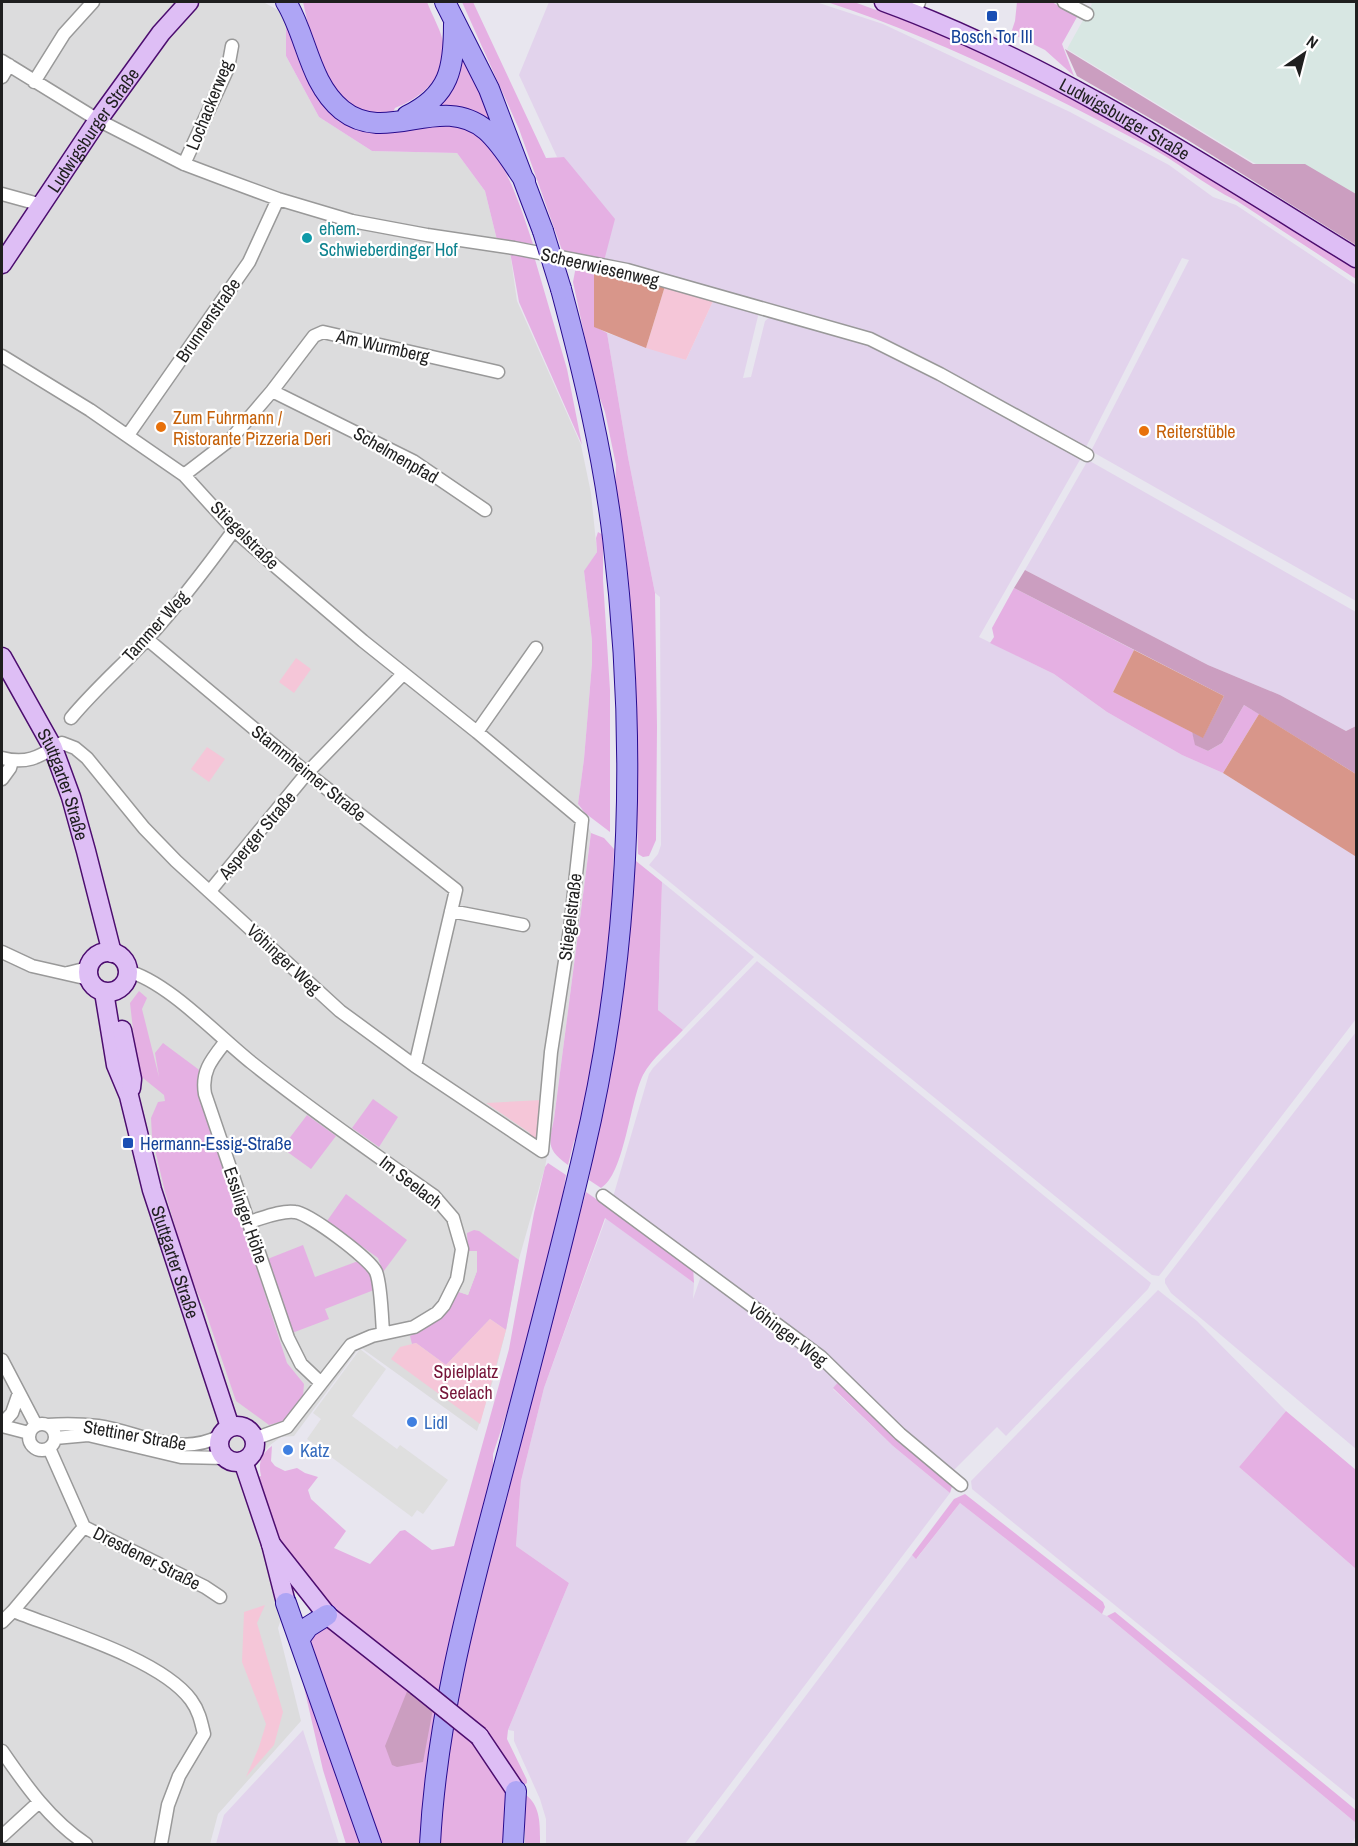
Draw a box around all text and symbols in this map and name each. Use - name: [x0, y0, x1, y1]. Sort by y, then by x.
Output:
- marker: Bosch Tor III: [985, 9, 999, 23]
- place label: Bosch Tor III: [951, 24, 1033, 49]
- north arrow: [1274, 24, 1334, 84]
- text: N: [1302, 30, 1323, 53]
- street label: Lochackerweg: [180, 55, 239, 154]
- street label: Ludwigsburger Straße: [41, 62, 145, 197]
- street label: Ludwigsburger Straße: [1056, 71, 1195, 165]
- place label: ehem. Schwieberdinger Hof: [319, 216, 459, 262]
- marker: ehem. Schwieberdinger Hof: [300, 231, 314, 245]
- street label: Scheerwiesenweg: [538, 241, 662, 293]
- street label: Brunnenstraße: [170, 273, 246, 367]
- street label: Am Wurmberg: [333, 323, 433, 369]
- place label: Zum Fuhrmann / Ristorante Pizzeria Deri: [173, 405, 331, 451]
- place label: Reiterstüble: [1156, 419, 1236, 444]
- marker: Zum Fuhrmann / Ristorante Pizzeria Deri: [154, 420, 168, 434]
- street label: Schelmenpfad: [349, 421, 443, 489]
- marker: Reiterstüble: [1137, 424, 1151, 438]
- street label: Stiegelstraße: [205, 495, 285, 575]
- street label: Tammer Weg: [116, 584, 194, 667]
- street label: Stammheimer Straße: [246, 719, 372, 827]
- street label: Stuttgarter Straße: [32, 724, 95, 843]
- street label: Asperger Straße: [212, 785, 301, 885]
- street label: Stiegelstraße: [552, 872, 588, 962]
- street label: Vöhinger Weg: [241, 918, 327, 1000]
- place label: Hermann-Essig-Straße: [140, 1131, 292, 1156]
- marker: Hermann-Essig-Straße: [121, 1136, 135, 1150]
- street label: Im Seelach: [374, 1149, 448, 1215]
- street label: Esslinger Höhe: [218, 1163, 274, 1267]
- street label: Stuttgarter Straße: [145, 1202, 206, 1322]
- street label: Vöhinger Weg: [743, 1296, 833, 1373]
- park label: Spielplatz Seelach: [434, 1359, 498, 1405]
- place label: Lidl: [424, 1410, 448, 1435]
- street label: Stettiner Straße: [82, 1414, 188, 1456]
- marker: Lidl: [405, 1415, 419, 1429]
- place label: Katz: [300, 1438, 330, 1463]
- marker: Katz: [281, 1443, 295, 1457]
- street label: Dresdener Straße: [89, 1520, 205, 1596]

